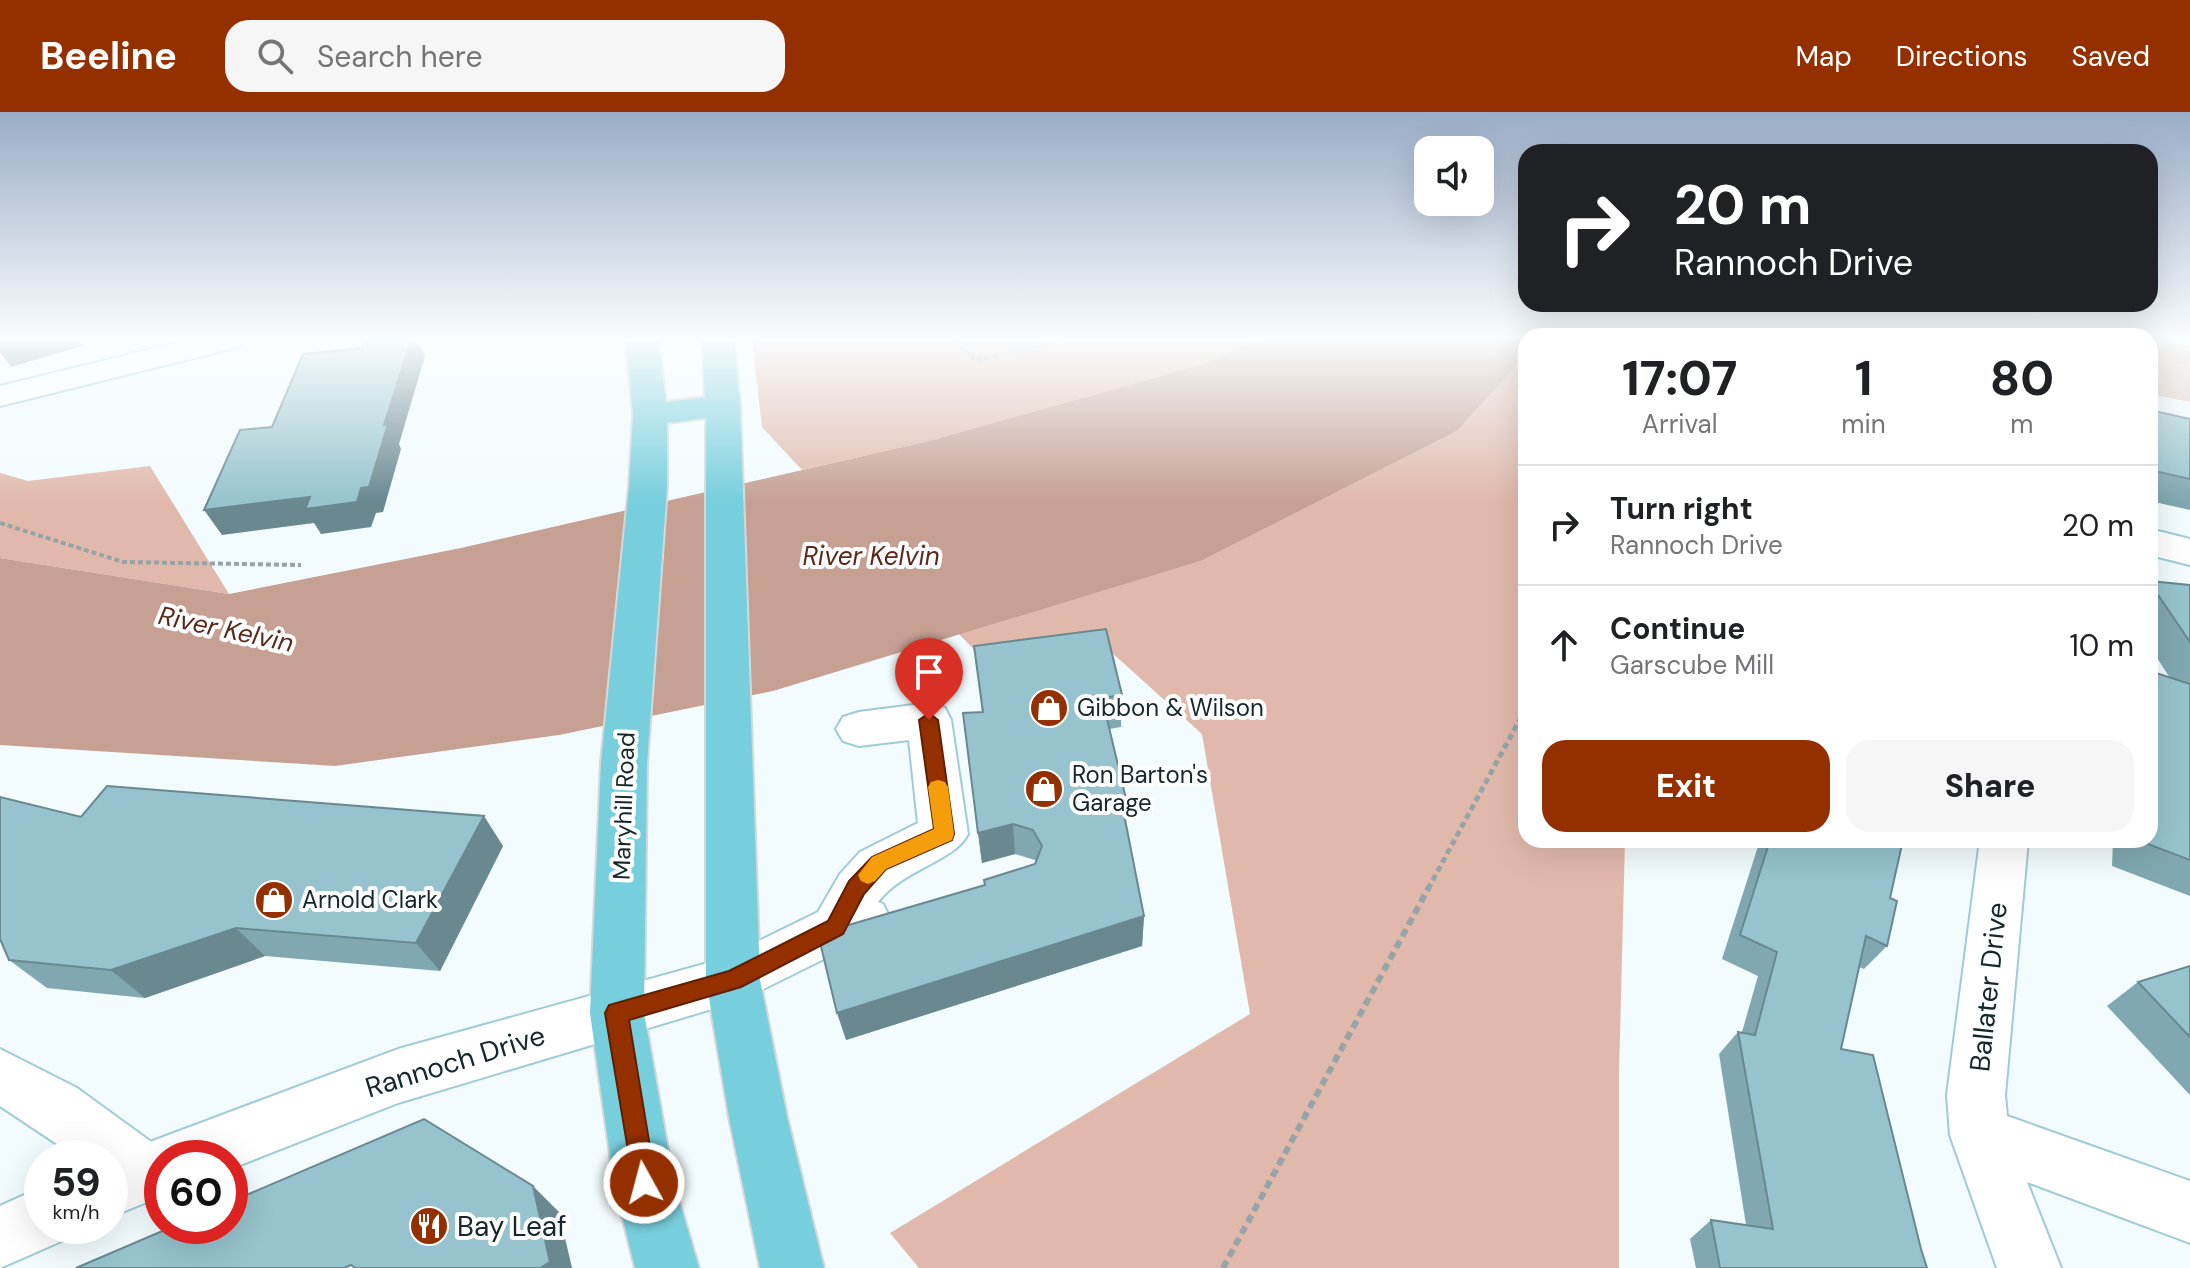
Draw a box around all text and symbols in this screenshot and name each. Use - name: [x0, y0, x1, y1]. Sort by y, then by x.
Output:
- search box: [225, 20, 785, 92]
- text: Beeline: [40, 31, 177, 81]
- icon: search: [253, 34, 297, 78]
- text: Search here: [317, 37, 482, 76]
- text: Map: [1795, 38, 1852, 75]
- text: Directions: [1896, 38, 2028, 75]
- text: Saved: [2072, 38, 2150, 75]
- map controls: [1414, 136, 1494, 216]
- button: sound: [1414, 136, 1494, 216]
- text: 20 m: [1674, 168, 1811, 241]
- icon: right: [1542, 176, 1646, 280]
- text: Rannoch Drive: [1674, 239, 1913, 286]
- text: 17:07: [1622, 347, 1737, 410]
- text: 1: [1855, 347, 1872, 410]
- text: 80: [1990, 347, 2054, 410]
- text: Arrival: [1642, 407, 1718, 441]
- text: min: [1841, 407, 1886, 441]
- text: m: [2010, 407, 2033, 441]
- text: Turn right: [1610, 489, 1753, 528]
- icon: right: [1542, 503, 1586, 547]
- text: 20 m: [2062, 506, 2134, 545]
- text: Rannoch Drive: [1610, 528, 1783, 562]
- water label: River Kelvin: [802, 539, 940, 573]
- water label: River Kelvin: [155, 598, 297, 660]
- text: Continue: [1610, 609, 1745, 648]
- icon: ahead: [1542, 623, 1586, 667]
- text: 10 m: [2069, 626, 2134, 665]
- pin: [895, 638, 963, 720]
- text: Garscube Mill: [1610, 648, 1774, 682]
- icon: arrive: [907, 650, 951, 694]
- shop icon: Gibbon & Wilson: [1028, 687, 1070, 729]
- place label: Gibbon & Wilson: [1077, 692, 1264, 723]
- street label: Maryhill Road: [605, 731, 642, 880]
- button: Exit: [1542, 740, 1830, 832]
- button: Share: [1846, 740, 2134, 832]
- place label: Ron Barton's Garage: [1072, 759, 1208, 818]
- shop icon: Ron Barton's Garage: [1023, 768, 1065, 810]
- shop icon: Arnold Clark: [253, 879, 295, 921]
- place label: Arnold Clark: [302, 884, 438, 915]
- street label: Ballater Drive: [1961, 901, 2016, 1074]
- street label: Rannoch Drive: [361, 1017, 550, 1106]
- speed limit sign: 60: [144, 1140, 248, 1244]
- position arrow: [602, 1141, 686, 1225]
- text: 59: [51, 1156, 101, 1208]
- text: km/h: [52, 1199, 100, 1225]
- restaurant icon: Bay Leaf: [408, 1205, 450, 1247]
- place label: Bay Leaf: [457, 1208, 567, 1245]

